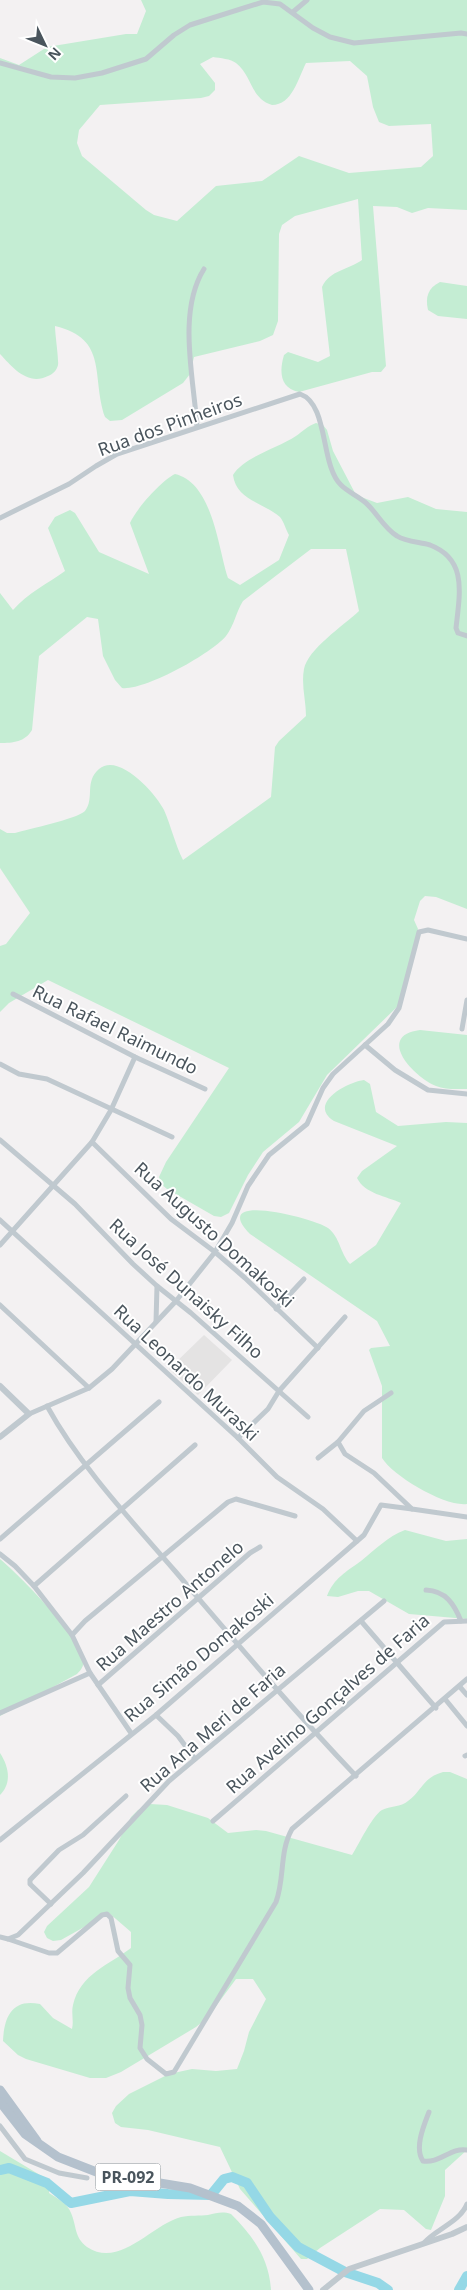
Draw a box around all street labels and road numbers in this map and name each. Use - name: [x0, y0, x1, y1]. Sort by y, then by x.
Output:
- street label: Rua dos Pinheiros: [94, 387, 245, 461]
- street label: Rua Rafael Raimundo: [29, 979, 202, 1080]
- street label: Rua Augusto Domakoski: [130, 1156, 300, 1312]
- street label: Rua José Dunaisky Filho: [105, 1213, 269, 1364]
- street label: Rua Leonardo Muraski: [109, 1299, 264, 1446]
- street label: Rua Maestro Antonelo: [90, 1534, 248, 1676]
- street label: Rua Simão Domakoski: [118, 1587, 278, 1727]
- street label: Rua Avelino Gonçalves de Faria: [220, 1608, 434, 1798]
- street label: Rua Ana Meri de Faria: [135, 1657, 290, 1797]
- road number: PR-092: [96, 2164, 160, 2190]

